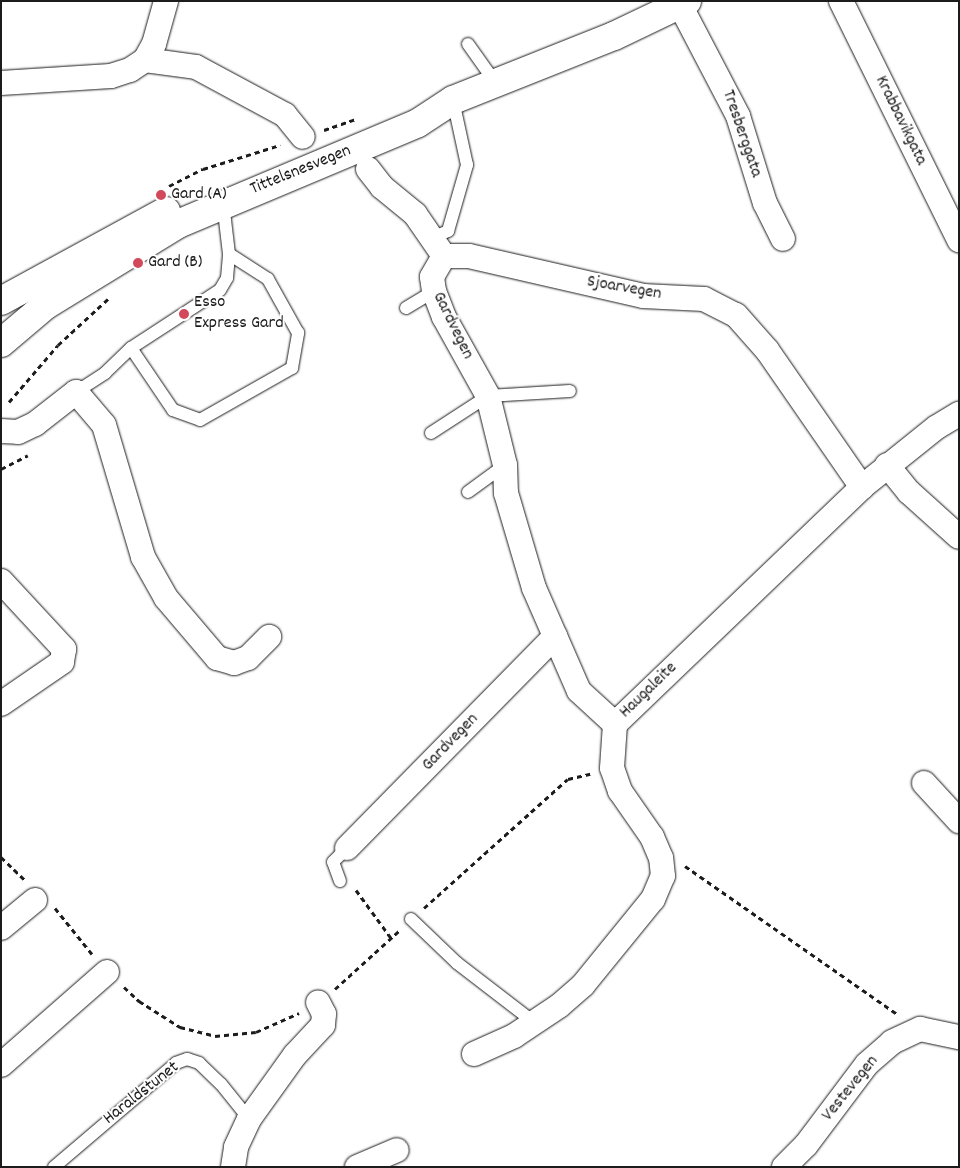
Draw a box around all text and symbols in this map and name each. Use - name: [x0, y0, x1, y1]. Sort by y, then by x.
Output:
- street label: Krabbavikgata: [869, 73, 931, 169]
- street label: Tresberggata: [716, 87, 766, 181]
- street label: Tittelsnesvegen: [247, 141, 355, 201]
- place label: Gard (A): [171, 184, 227, 206]
- marker: Gard (A): [155, 189, 167, 201]
- place label: Gard (B): [148, 252, 202, 274]
- marker: Gard (B): [132, 257, 144, 269]
- street label: Sjoarvegen: [585, 272, 663, 306]
- street label: Gardvegen: [426, 289, 478, 363]
- place label: Esso Express Gard: [194, 293, 284, 336]
- marker: Esso Express Gard: [178, 308, 190, 320]
- street label: Haugaleite: [616, 658, 682, 724]
- street label: Gardvegen: [418, 710, 484, 776]
- street label: Vestevegen: [818, 1052, 884, 1126]
- street label: Haraldstunet: [100, 1058, 184, 1130]

